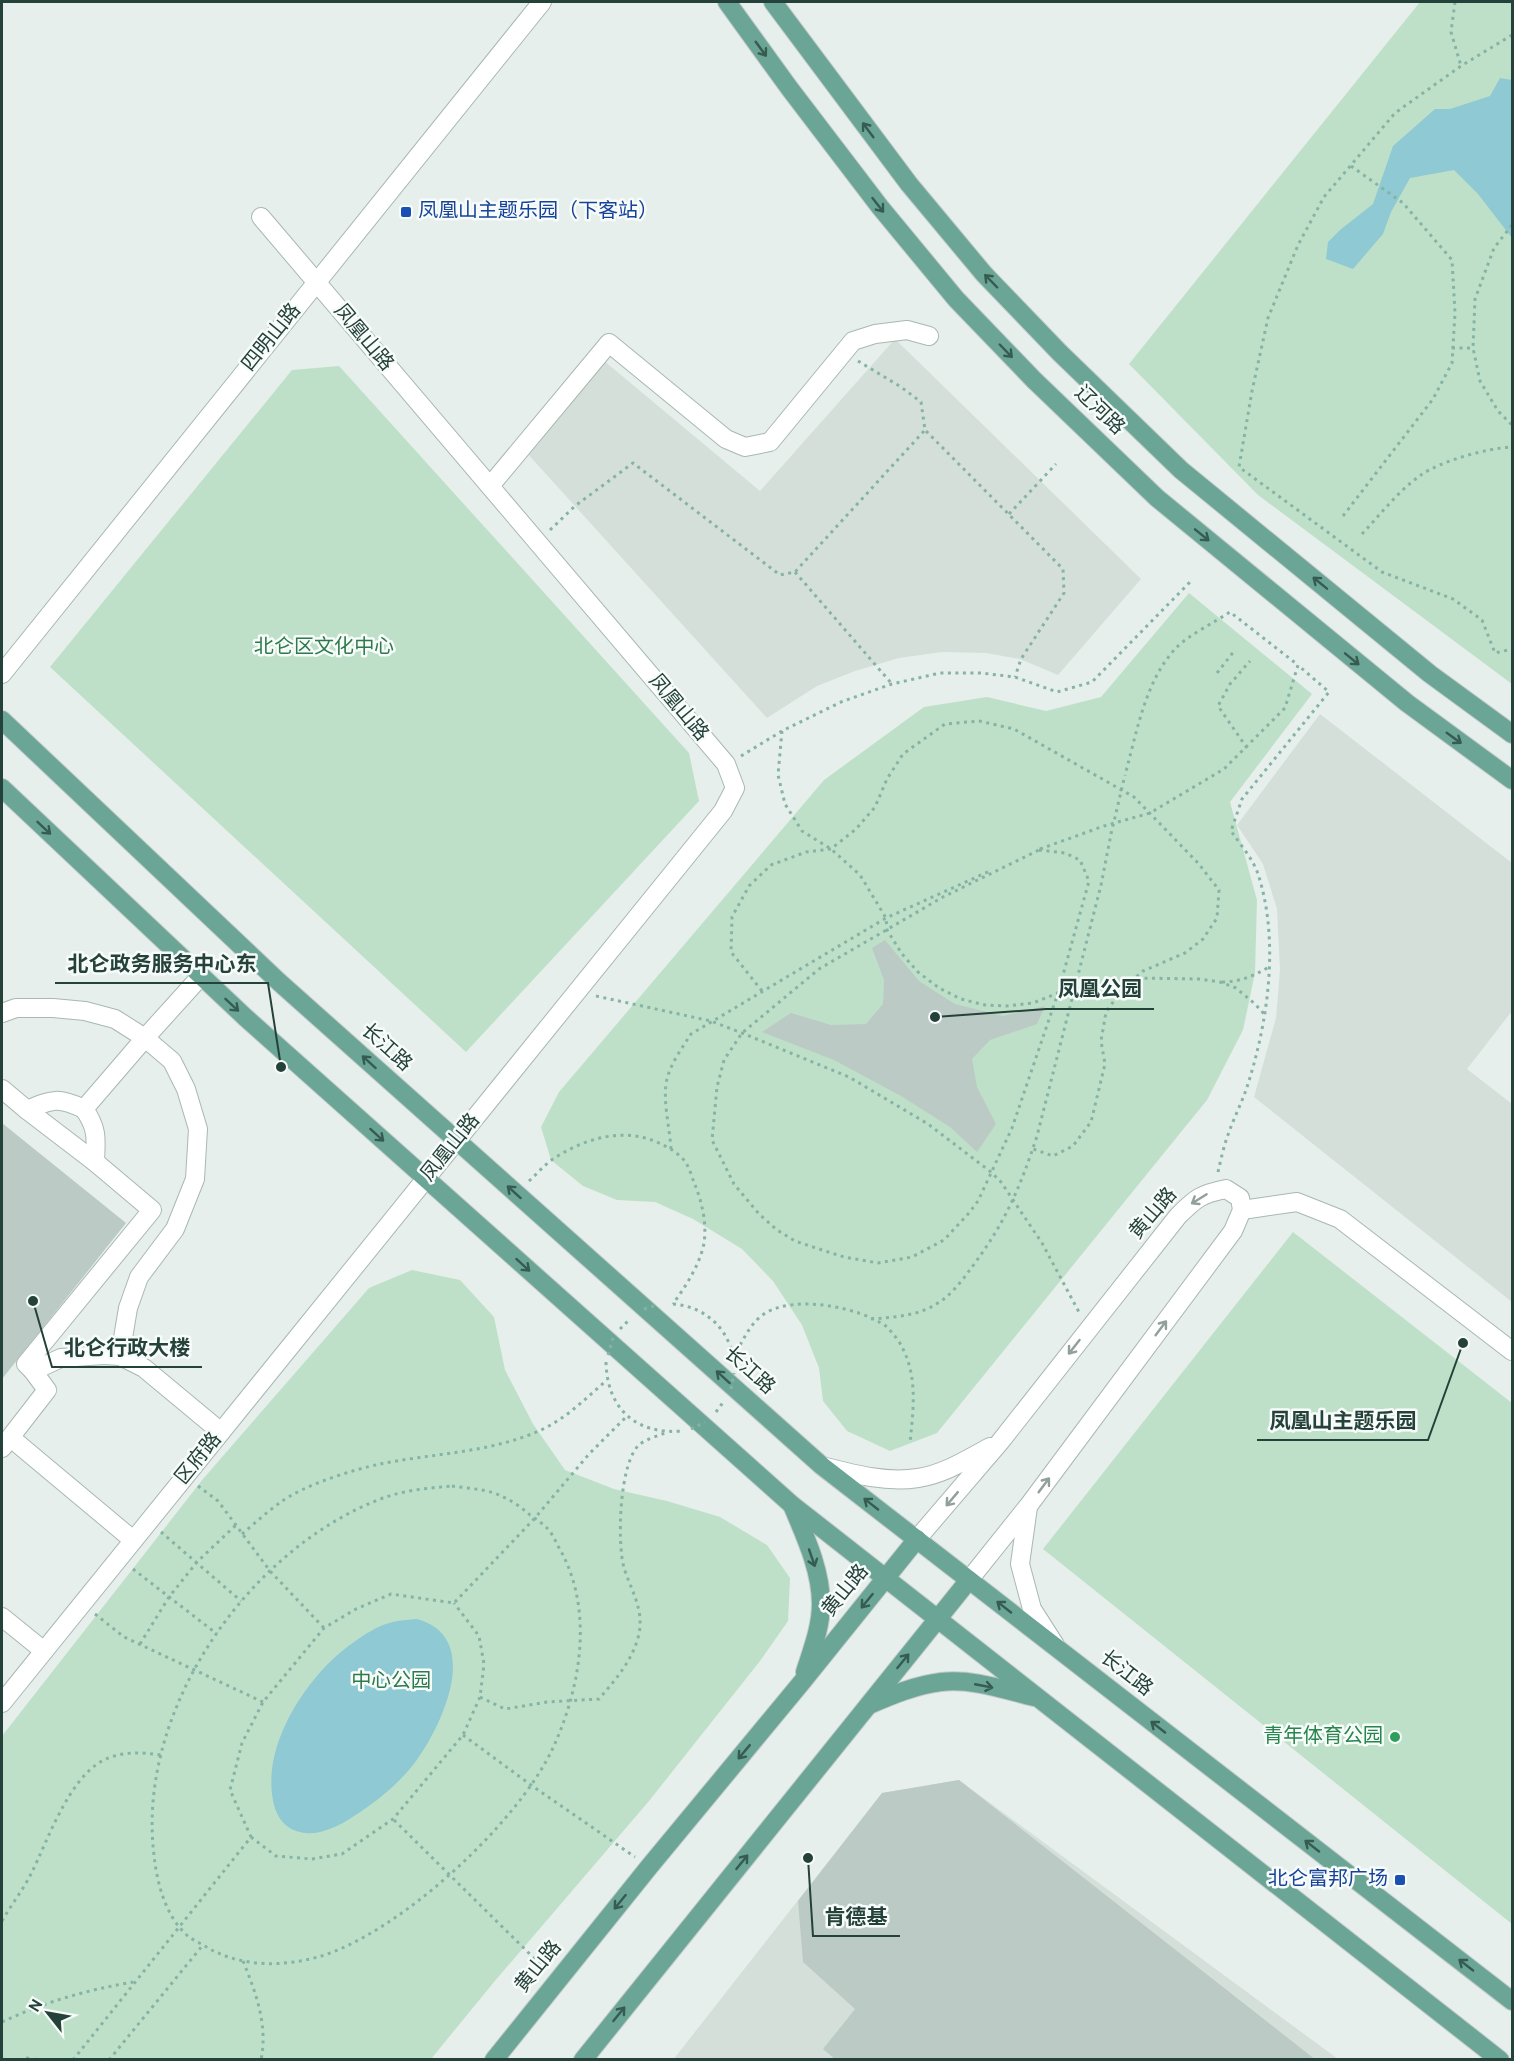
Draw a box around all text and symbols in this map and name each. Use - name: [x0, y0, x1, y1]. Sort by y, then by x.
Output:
- one-way arrow: [755, 40, 767, 56]
- one-way arrow: [861, 122, 874, 138]
- one-way arrow: [872, 196, 885, 212]
- place label: 凤凰山主题乐园（下客站）: [418, 199, 658, 225]
- marker: 凤凰山主题乐园（下客站）: [399, 205, 413, 219]
- one-way arrow: [983, 273, 998, 288]
- street label: 四明山路: [237, 299, 307, 377]
- street label: 凤凰山路: [327, 299, 399, 377]
- one-way arrow: [999, 344, 1014, 359]
- street label: 辽河路: [1068, 381, 1130, 441]
- one-way arrow: [1194, 528, 1209, 542]
- one-way arrow: [1312, 577, 1328, 590]
- park label: 北仑区文化中心: [254, 635, 394, 661]
- one-way arrow: [1344, 652, 1360, 665]
- street label: 凤凰山路: [642, 669, 714, 747]
- one-way arrow: [1446, 732, 1462, 744]
- one-way arrow: [36, 821, 51, 835]
- callout: 北仑政务服务中心东: [55, 944, 268, 983]
- text: 北仑政务服务中心东: [68, 952, 257, 979]
- callout: 凤凰公园: [1046, 970, 1154, 1009]
- text: 凤凰公园: [1058, 977, 1142, 1004]
- one-way arrow: [224, 998, 239, 1012]
- street label: 长江路: [355, 1018, 417, 1078]
- one-way arrow: [362, 1055, 377, 1069]
- street label: 凤凰山路: [416, 1109, 486, 1187]
- one-way arrow: [369, 1128, 384, 1142]
- street label: 黄山路: [1125, 1183, 1183, 1245]
- one-way arrow: [507, 1185, 522, 1199]
- one-way arrow: [1191, 1193, 1208, 1205]
- one-way arrow: [515, 1258, 530, 1272]
- one-way arrow: [1154, 1321, 1167, 1337]
- callout: 北仑行政大楼: [52, 1328, 202, 1367]
- text: 北仑行政大楼: [64, 1336, 190, 1363]
- one-way arrow: [1068, 1339, 1081, 1355]
- street label: 长江路: [718, 1341, 780, 1401]
- one-way arrow: [716, 1370, 731, 1384]
- callout: 凤凰山主题乐园: [1257, 1401, 1428, 1440]
- text: 凤凰山主题乐园: [1270, 1409, 1417, 1436]
- street label: 区府路: [170, 1428, 228, 1490]
- one-way arrow: [1038, 1477, 1050, 1493]
- one-way arrow: [945, 1491, 958, 1507]
- one-way arrow: [863, 1497, 879, 1510]
- one-way arrow: [808, 1548, 819, 1567]
- street label: 黄山路: [817, 1560, 875, 1622]
- one-way arrow: [861, 1593, 874, 1609]
- one-way arrow: [996, 1601, 1012, 1614]
- street label: 长江路: [1094, 1645, 1158, 1703]
- one-way arrow: [897, 1653, 910, 1669]
- park label: 中心公园: [351, 1669, 431, 1695]
- one-way arrow: [974, 1681, 994, 1692]
- one-way arrow: [1150, 1721, 1166, 1733]
- place label: 青年体育公园: [1263, 1724, 1383, 1750]
- marker: 青年体育公园: [1388, 1730, 1402, 1744]
- one-way arrow: [737, 1744, 751, 1759]
- one-way arrow: [1304, 1840, 1320, 1853]
- one-way arrow: [735, 1854, 748, 1870]
- place label: 北仑富邦广场: [1268, 1867, 1388, 1893]
- marker: 北仑富邦广场: [1393, 1873, 1407, 1887]
- one-way arrow: [613, 1894, 626, 1910]
- callout: 肯德基: [813, 1897, 900, 1936]
- text: 肯德基: [825, 1905, 888, 1932]
- street label: 黄山路: [510, 1936, 568, 1998]
- one-way arrow: [1459, 1959, 1475, 1972]
- north arrow: [18, 1983, 78, 2043]
- text: N: [25, 1996, 48, 2016]
- one-way arrow: [613, 2006, 626, 2022]

